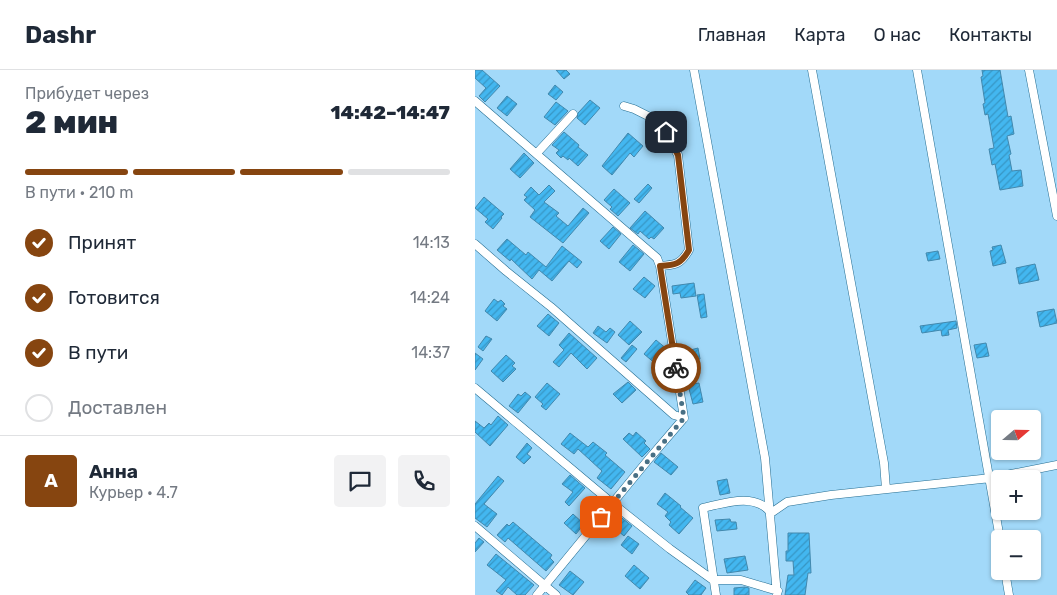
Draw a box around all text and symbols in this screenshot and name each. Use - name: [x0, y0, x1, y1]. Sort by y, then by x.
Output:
- text: Dashr: [25, 21, 96, 49]
- text: Главная: [698, 24, 766, 46]
- text: Карта: [794, 24, 846, 46]
- text: О нас: [874, 24, 921, 46]
- text: Контакты: [949, 24, 1032, 46]
- text: Прибудет через: [25, 84, 149, 103]
- text: 14:42–14:47: [331, 101, 450, 124]
- text: 2 мин: [25, 103, 118, 141]
- pin: [645, 111, 687, 153]
- icon: home: [652, 118, 680, 146]
- text: В пути · 210 m: [25, 183, 133, 202]
- icon: check: [25, 229, 53, 257]
- text: Принят: [68, 231, 136, 254]
- text: 14:13: [413, 233, 450, 252]
- icon: check: [25, 284, 53, 312]
- text: Готовится: [68, 286, 160, 309]
- text: 14:24: [410, 288, 450, 307]
- icon: check: [25, 339, 53, 367]
- text: В пути: [68, 341, 128, 364]
- text: 14:37: [411, 343, 450, 362]
- courier: [651, 343, 701, 393]
- icon: bike: [662, 354, 690, 382]
- text: Доставлен: [68, 396, 167, 419]
- north arrow: [991, 410, 1041, 460]
- map controls: [991, 410, 1041, 580]
- button: chat: [334, 455, 386, 507]
- button: phone: [398, 455, 450, 507]
- text: Анна: [89, 460, 138, 483]
- text: А: [44, 469, 58, 492]
- button: +: [991, 470, 1041, 520]
- text: Курьер · 4.7: [89, 483, 178, 502]
- pin: [580, 496, 622, 538]
- icon: bag: [587, 503, 615, 531]
- button: −: [991, 530, 1041, 580]

